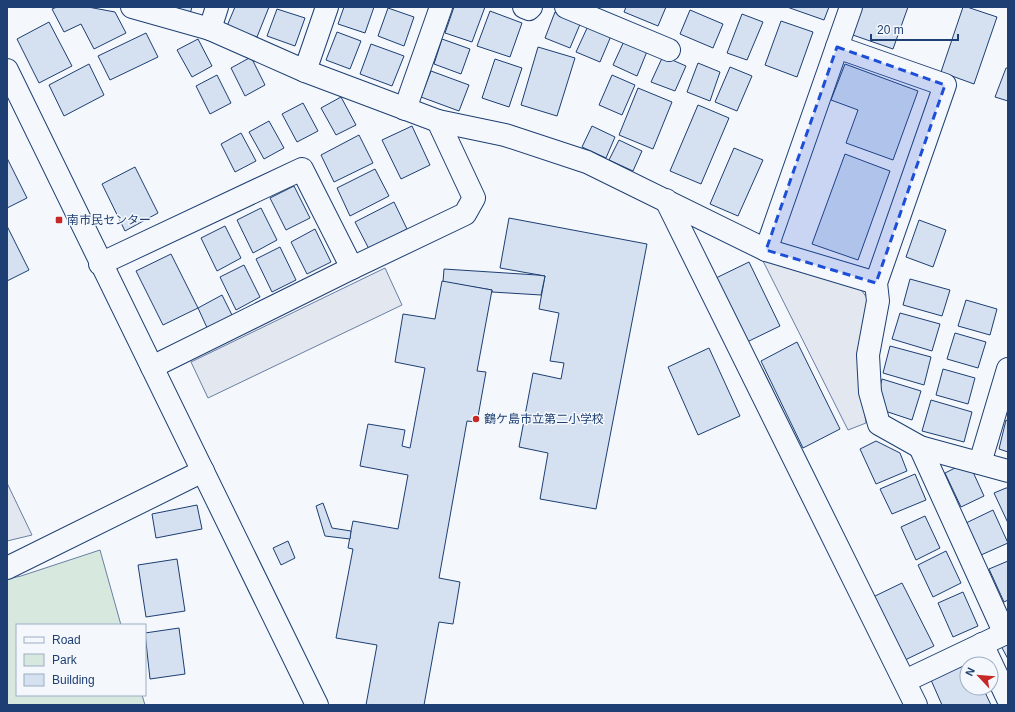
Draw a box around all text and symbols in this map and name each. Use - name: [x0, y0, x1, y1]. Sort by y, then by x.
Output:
- scale bar: [871, 16, 958, 42]
- text: 20 m: [877, 23, 904, 37]
- place label: 南市民センター: [67, 213, 151, 227]
- marker: 南市民センター: [54, 215, 64, 225]
- place label: 鶴ケ島市立第二小学校: [484, 412, 604, 426]
- marker: 鶴ケ島市立第二小学校: [471, 414, 481, 424]
- legend: [16, 624, 146, 696]
- text: Road: [52, 633, 81, 647]
- text: Park: [52, 653, 78, 667]
- north arrow: [959, 656, 999, 696]
- text: N: [963, 665, 977, 678]
- text: Building: [52, 673, 95, 687]

